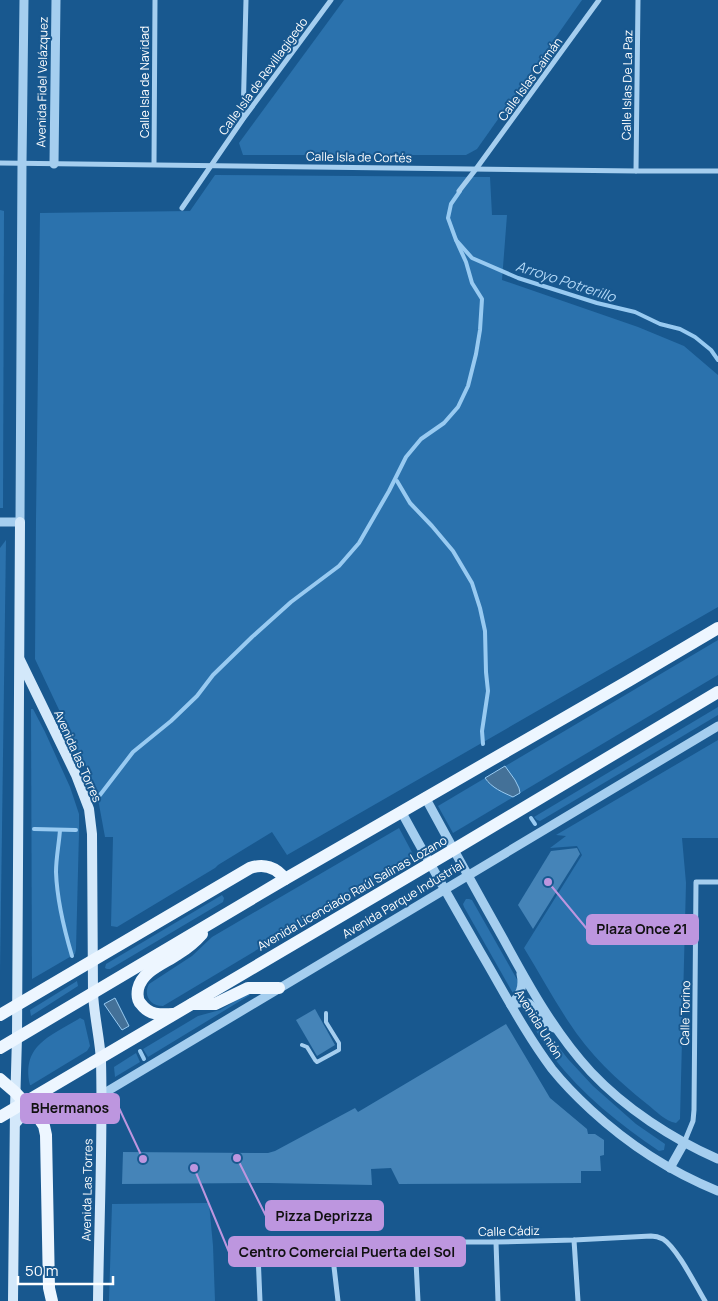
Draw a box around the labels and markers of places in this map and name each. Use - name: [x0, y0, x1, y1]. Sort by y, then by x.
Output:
- callout: Plaza Once 21: [587, 915, 698, 944]
- callout: BHermanos: [21, 1094, 119, 1123]
- callout: Pizza Deprizza: [266, 1201, 383, 1230]
- callout: Centro Comercial Puerta del Sol: [229, 1237, 465, 1266]

